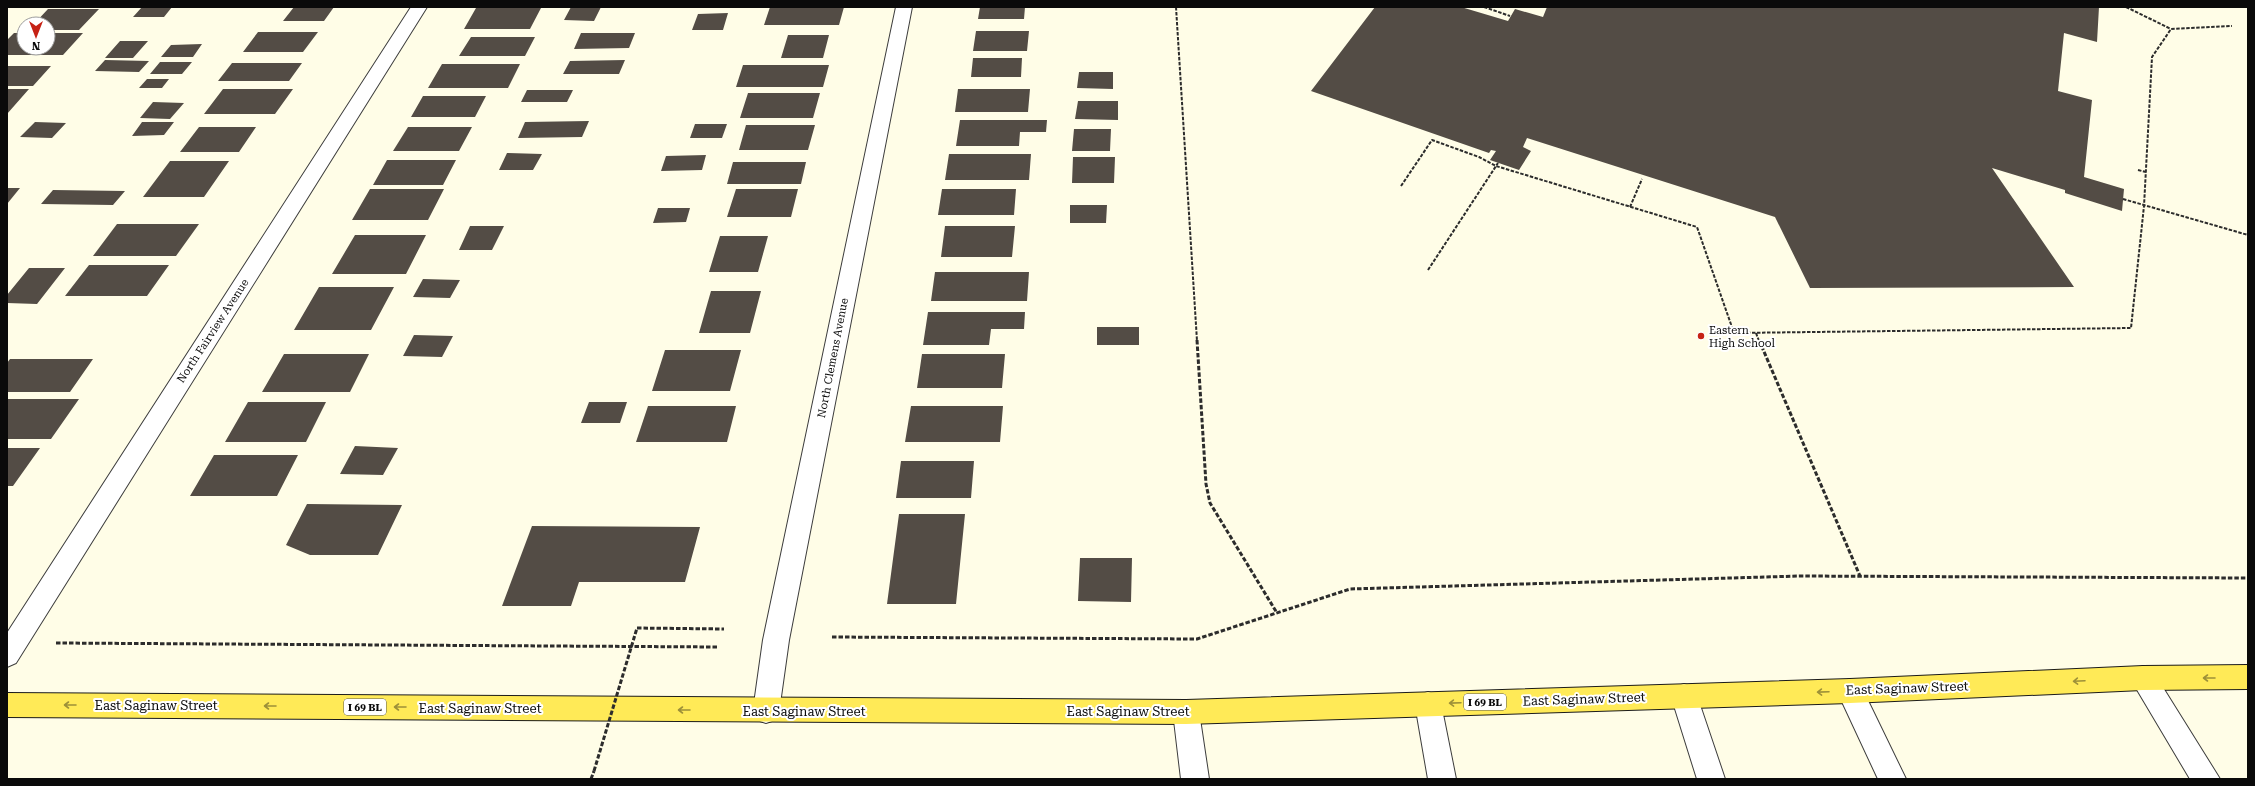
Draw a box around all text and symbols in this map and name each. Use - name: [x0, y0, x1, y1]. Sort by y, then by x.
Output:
- north arrow: [16, 16, 56, 56]
- text: N: [31, 39, 40, 52]
- street label: North Fairview Avenue: [174, 277, 252, 385]
- street label: North Clemens Avenue: [815, 297, 851, 419]
- place label: Eastern High School: [1709, 324, 1776, 350]
- marker: Eastern High School: [1696, 331, 1706, 341]
- one-way arrow: [2203, 674, 2216, 682]
- one-way arrow: [2073, 677, 2086, 684]
- street label: East Saginaw Street: [1845, 678, 1969, 698]
- one-way arrow: [1817, 688, 1830, 695]
- street label: East Saginaw Street: [1522, 689, 1646, 709]
- road number: I 69 BL: [1464, 694, 1506, 710]
- street label: East Saginaw Street: [95, 698, 218, 713]
- road number: I 69 BL: [344, 699, 386, 715]
- one-way arrow: [1449, 699, 1462, 707]
- one-way arrow: [64, 701, 77, 709]
- street label: East Saginaw Street: [419, 701, 542, 716]
- one-way arrow: [264, 702, 277, 710]
- one-way arrow: [394, 703, 407, 711]
- street label: East Saginaw Street: [743, 704, 866, 719]
- street label: East Saginaw Street: [1067, 704, 1190, 719]
- one-way arrow: [678, 706, 691, 714]

